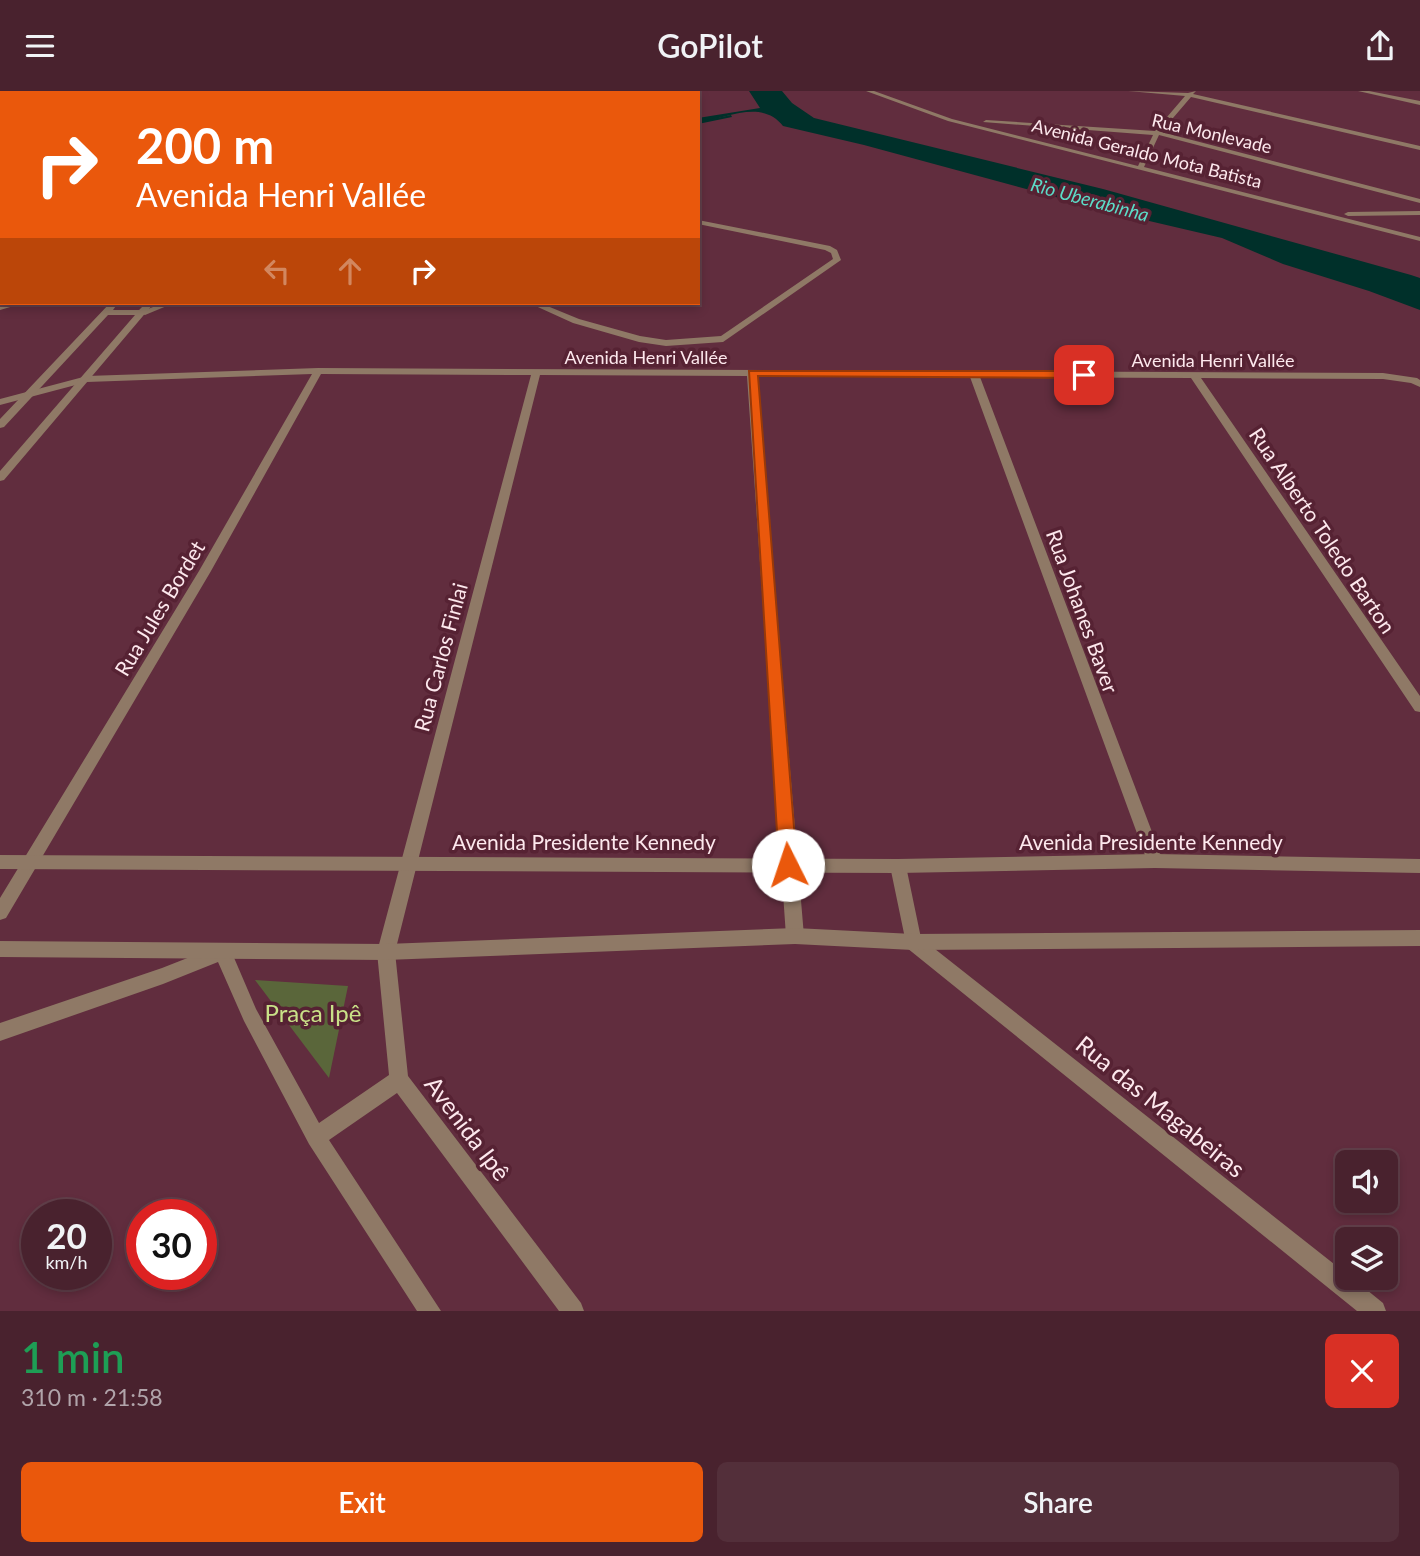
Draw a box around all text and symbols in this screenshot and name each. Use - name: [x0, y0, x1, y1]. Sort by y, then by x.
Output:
- text: GoPilot: [657, 26, 763, 65]
- icon: menu: [21, 27, 59, 65]
- icon: share: [1361, 27, 1399, 65]
- street label: Rua Monlevade: [1150, 109, 1274, 157]
- street label: Avenida Geraldo Mota Batista: [1030, 114, 1264, 192]
- text: 200 m: [136, 116, 274, 174]
- icon: right: [21, 119, 112, 210]
- water label: Rio Uberabinha: [1028, 172, 1152, 226]
- text: Avenida Henri Vallée: [136, 175, 426, 214]
- icon: left: [258, 252, 296, 290]
- icon: ahead: [331, 252, 369, 290]
- icon: right: [404, 252, 442, 290]
- pin: [1054, 345, 1114, 405]
- street label: Avenida Henri Vallée: [564, 346, 728, 368]
- street label: Avenida Henri Vallée: [1131, 349, 1295, 371]
- icon: arrive: [1065, 356, 1103, 394]
- street label: Rua Alberto Toledo Barton: [1245, 422, 1401, 638]
- street label: Rua Johanes Baver: [1042, 526, 1124, 697]
- street label: Rua Jules Bordet: [109, 535, 209, 680]
- street label: Rua Carlos Finlai: [408, 580, 472, 734]
- position arrow: [751, 828, 825, 902]
- street label: Avenida Presidente Kennedy: [452, 829, 716, 854]
- street label: Avenida Presidente Kennedy: [1019, 829, 1283, 854]
- park label: Praça Ipê: [265, 998, 361, 1027]
- street label: Rua das Magabeiras: [1071, 1029, 1251, 1183]
- street label: Avenida Ipê: [419, 1070, 517, 1186]
- map controls: [1335, 1150, 1398, 1290]
- button: sound: [1335, 1150, 1398, 1213]
- speed limit sign: 30: [126, 1199, 217, 1290]
- text: 20: [46, 1214, 87, 1256]
- button: layers: [1335, 1227, 1398, 1290]
- text: km/h: [45, 1251, 88, 1273]
- text: 1 min: [21, 1332, 125, 1382]
- button: close: [1325, 1334, 1399, 1408]
- text: 310 m · 21:58: [21, 1383, 163, 1411]
- button: Exit: [21, 1462, 703, 1542]
- button: Share: [717, 1462, 1399, 1542]

